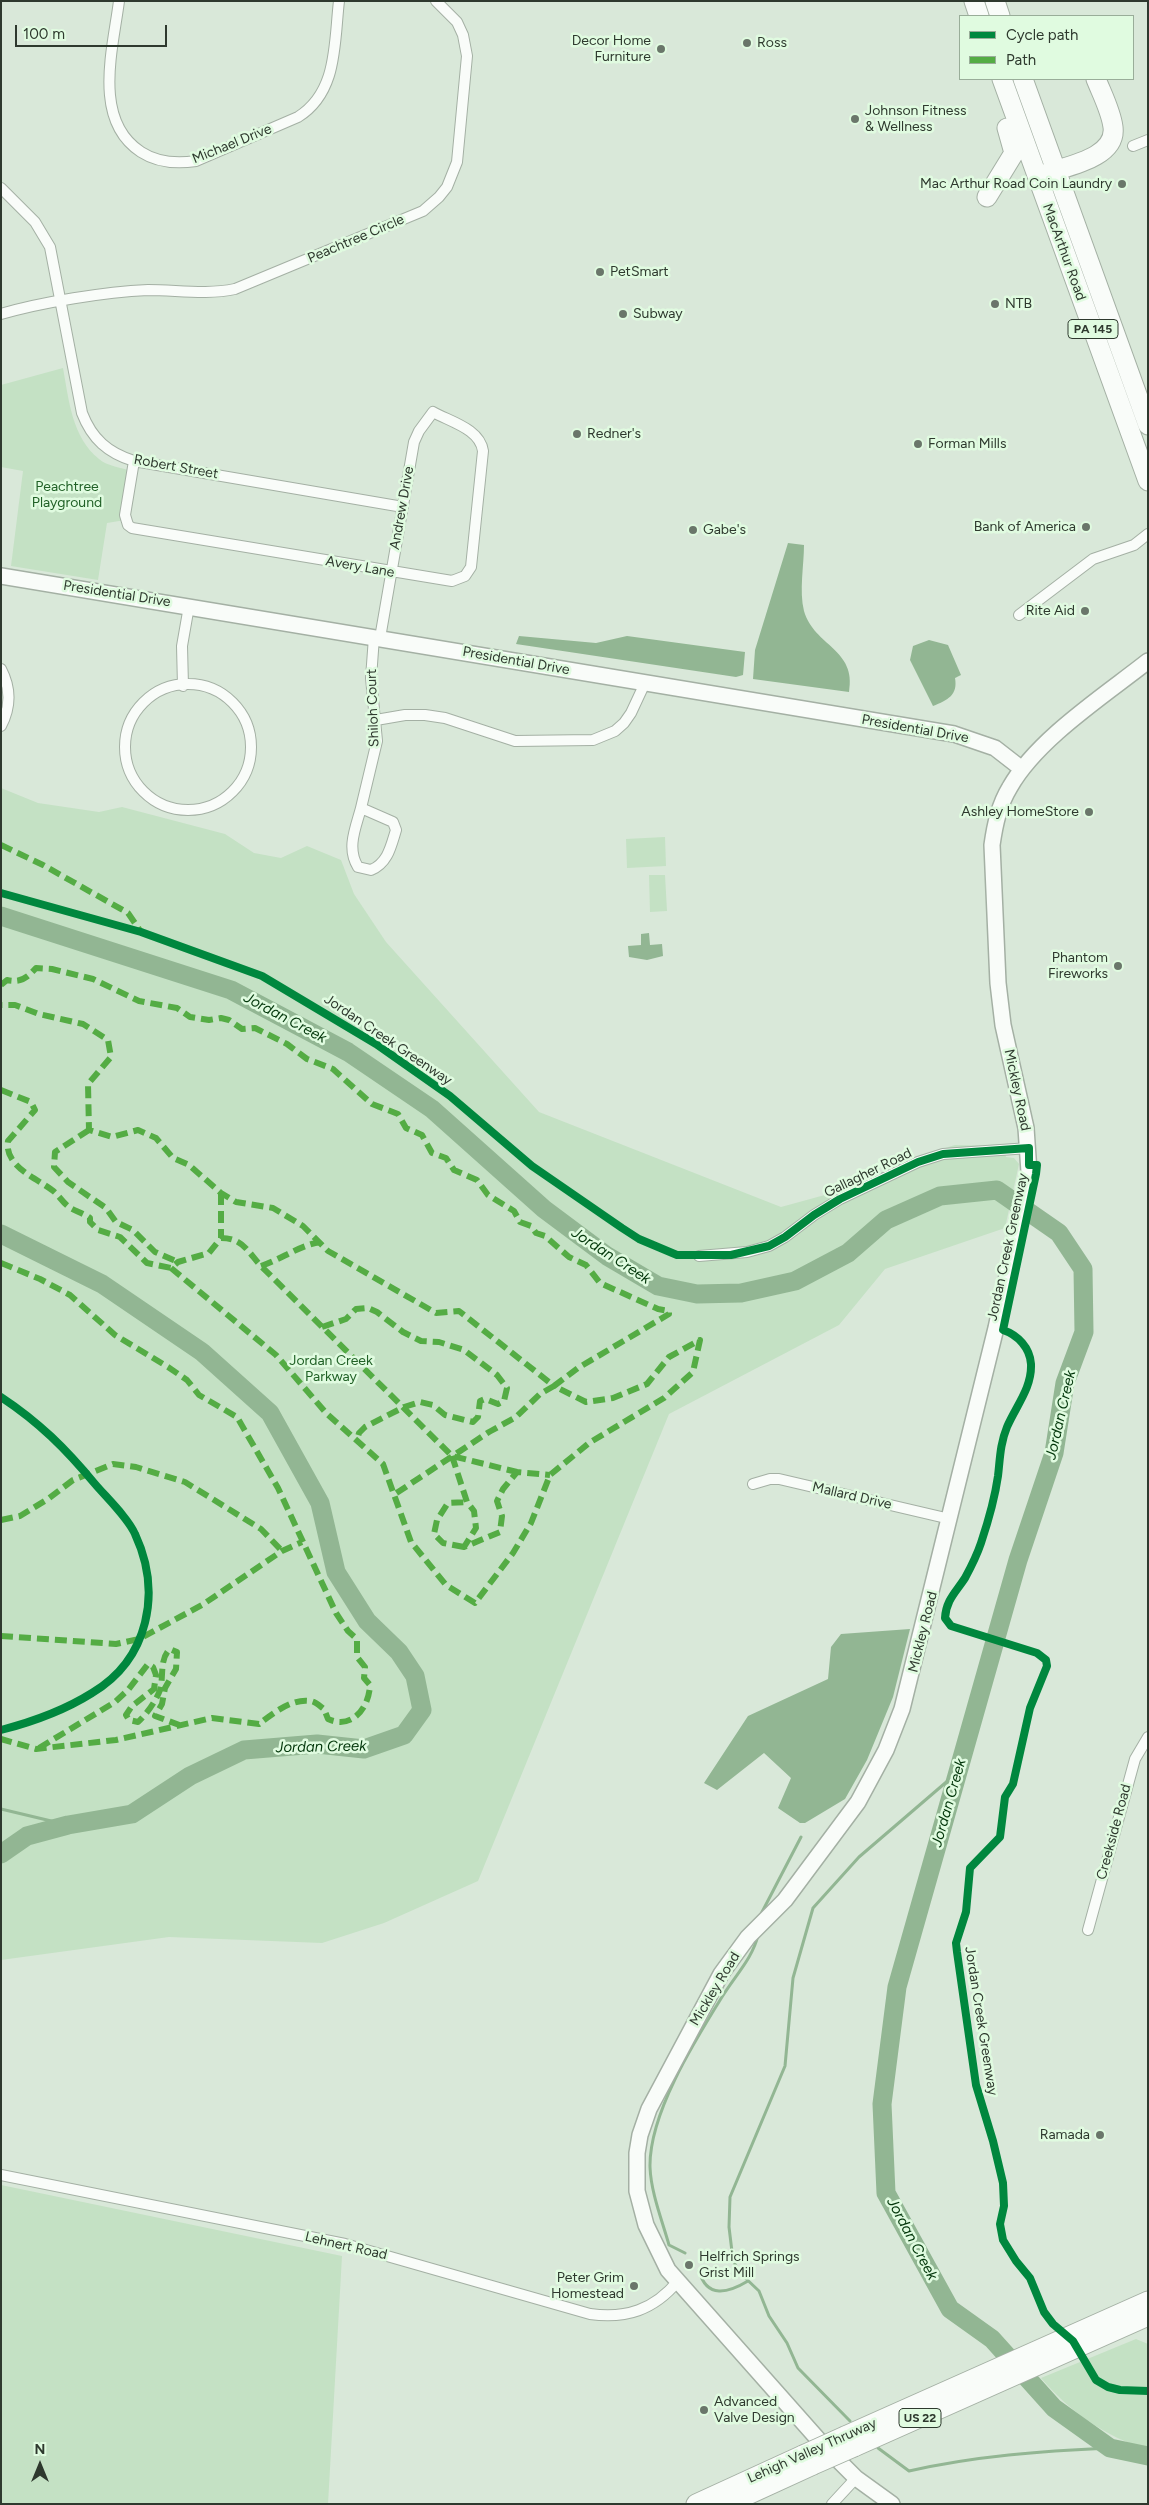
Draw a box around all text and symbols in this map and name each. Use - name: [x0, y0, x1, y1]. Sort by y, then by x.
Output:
- scale bar: [18, 15, 170, 47]
- legend: [959, 15, 1134, 80]
- text: 100 m: [23, 25, 65, 43]
- text: Cycle path: [1006, 26, 1078, 44]
- place label: Decor Home Furniture: [572, 33, 651, 65]
- place label: Ross: [757, 35, 787, 51]
- marker: Ross: [741, 37, 753, 49]
- marker: Decor Home Furniture: [655, 43, 667, 55]
- text: Path: [1006, 51, 1036, 69]
- place label: Johnson Fitness & Wellness: [865, 103, 967, 136]
- marker: Johnson Fitness & Wellness: [849, 113, 861, 125]
- street label: Michael Drive: [190, 120, 274, 168]
- place label: Mac Arthur Road Coin Laundry: [920, 176, 1112, 192]
- marker: Mac Arthur Road Coin Laundry: [1116, 178, 1128, 190]
- street label: MacArthur Road: [1039, 201, 1089, 303]
- street label: Peachtree Circle: [305, 211, 407, 267]
- place label: PetSmart: [610, 264, 669, 280]
- marker: PetSmart: [594, 266, 606, 278]
- place label: NTB: [1005, 296, 1032, 312]
- marker: NTB: [989, 298, 1001, 310]
- place label: Subway: [633, 306, 683, 322]
- marker: Subway: [617, 308, 629, 320]
- road number: PA 145: [1068, 320, 1118, 338]
- place label: Redner's: [587, 426, 641, 442]
- marker: Redner's: [571, 428, 583, 440]
- place label: Forman Mills: [928, 436, 1006, 452]
- marker: Forman Mills: [912, 438, 924, 450]
- street label: Robert Street: [132, 451, 220, 483]
- street label: Andrew Drive: [386, 465, 418, 551]
- park label: Peachtree Playground: [32, 479, 102, 512]
- place label: Bank of America: [974, 519, 1076, 535]
- marker: Bank of America: [1080, 521, 1092, 533]
- place label: Gabe's: [703, 522, 746, 538]
- marker: Gabe's: [687, 524, 699, 536]
- street label: Avery Lane: [324, 553, 396, 581]
- street label: Presidential Drive: [62, 577, 172, 611]
- place label: Rite Aid: [1026, 603, 1075, 619]
- marker: Rite Aid: [1079, 605, 1091, 617]
- street label: Presidential Drive: [461, 643, 571, 679]
- street label: Shiloh Court: [363, 669, 383, 747]
- street label: Presidential Drive: [860, 711, 970, 747]
- place label: Ashley HomeStore: [961, 804, 1079, 820]
- marker: Ashley HomeStore: [1083, 806, 1095, 818]
- place label: Phantom Fireworks: [1048, 950, 1108, 982]
- marker: Phantom Fireworks: [1112, 960, 1124, 972]
- water label: Jordan Creek: [241, 989, 329, 1047]
- street label: Jordan Creek Greenway: [321, 991, 455, 1089]
- street label: Mickley Road: [1000, 1048, 1034, 1132]
- street label: Gallagher Road: [822, 1145, 914, 1201]
- street label: Jordan Creek Greenway: [984, 1172, 1032, 1322]
- water label: Jordan Creek: [568, 1224, 654, 1288]
- park label: Jordan Creek Parkway: [289, 1353, 373, 1385]
- water label: Jordan Creek: [1042, 1369, 1080, 1461]
- street label: Mallard Drive: [811, 1479, 893, 1513]
- street label: Mickley Road: [905, 1590, 941, 1674]
- water label: Jordan Creek: [275, 1737, 367, 1757]
- water label: Jordan Creek: [928, 1757, 970, 1849]
- street label: Creekside Road: [1093, 1782, 1135, 1882]
- street label: Jordan Creek Greenway: [961, 1945, 1001, 2097]
- street label: Mickley Road: [686, 1949, 744, 2029]
- place label: Ramada: [1040, 2127, 1090, 2143]
- marker: Ramada: [1094, 2129, 1106, 2141]
- water label: Jordan Creek: [883, 2195, 941, 2283]
- street label: Lehnert Road: [303, 2228, 389, 2264]
- place label: Helfrich Springs Grist Mill: [699, 2249, 800, 2282]
- marker: Helfrich Springs Grist Mill: [683, 2259, 695, 2271]
- place label: Peter Grim Homestead: [551, 2270, 624, 2302]
- marker: Peter Grim Homestead: [628, 2280, 640, 2292]
- place label: Advanced Valve Design: [714, 2394, 795, 2426]
- marker: Advanced Valve Design: [698, 2404, 710, 2416]
- road number: US 22: [899, 2408, 941, 2428]
- street label: Lehigh Valley Thruway: [745, 2415, 879, 2487]
- north arrow: [15, 2440, 65, 2490]
- text: N: [35, 2441, 45, 2458]

